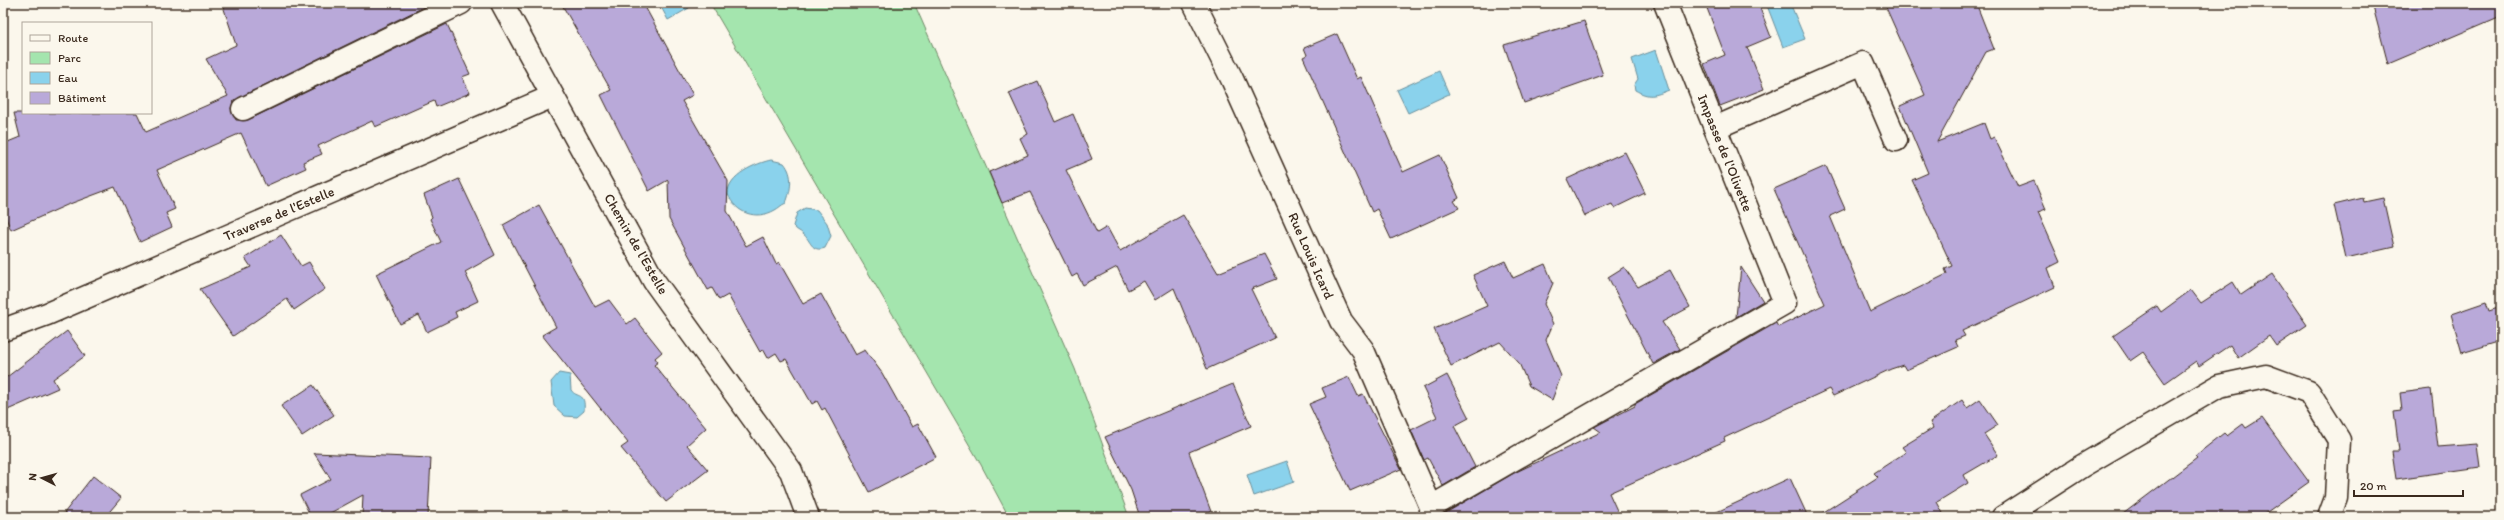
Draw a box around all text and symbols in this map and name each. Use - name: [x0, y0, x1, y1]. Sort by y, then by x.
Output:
- legend: [22, 22, 152, 114]
- text: Route: [58, 31, 88, 45]
- text: Parc: [58, 51, 81, 65]
- text: Eau: [58, 71, 78, 85]
- text: Bâtiment: [58, 91, 107, 105]
- street label: Impasse de l'Olivette: [1694, 92, 1756, 214]
- street label: Traverse de l'Estelle: [221, 183, 337, 245]
- street label: Chemin de l'Estelle: [600, 190, 672, 298]
- street label: Rue Louis Icard: [1284, 210, 1338, 302]
- north arrow: [22, 458, 62, 498]
- scale bar: [2354, 472, 2463, 498]
- text: N: [26, 473, 39, 481]
- text: 20 m: [2360, 479, 2387, 493]

